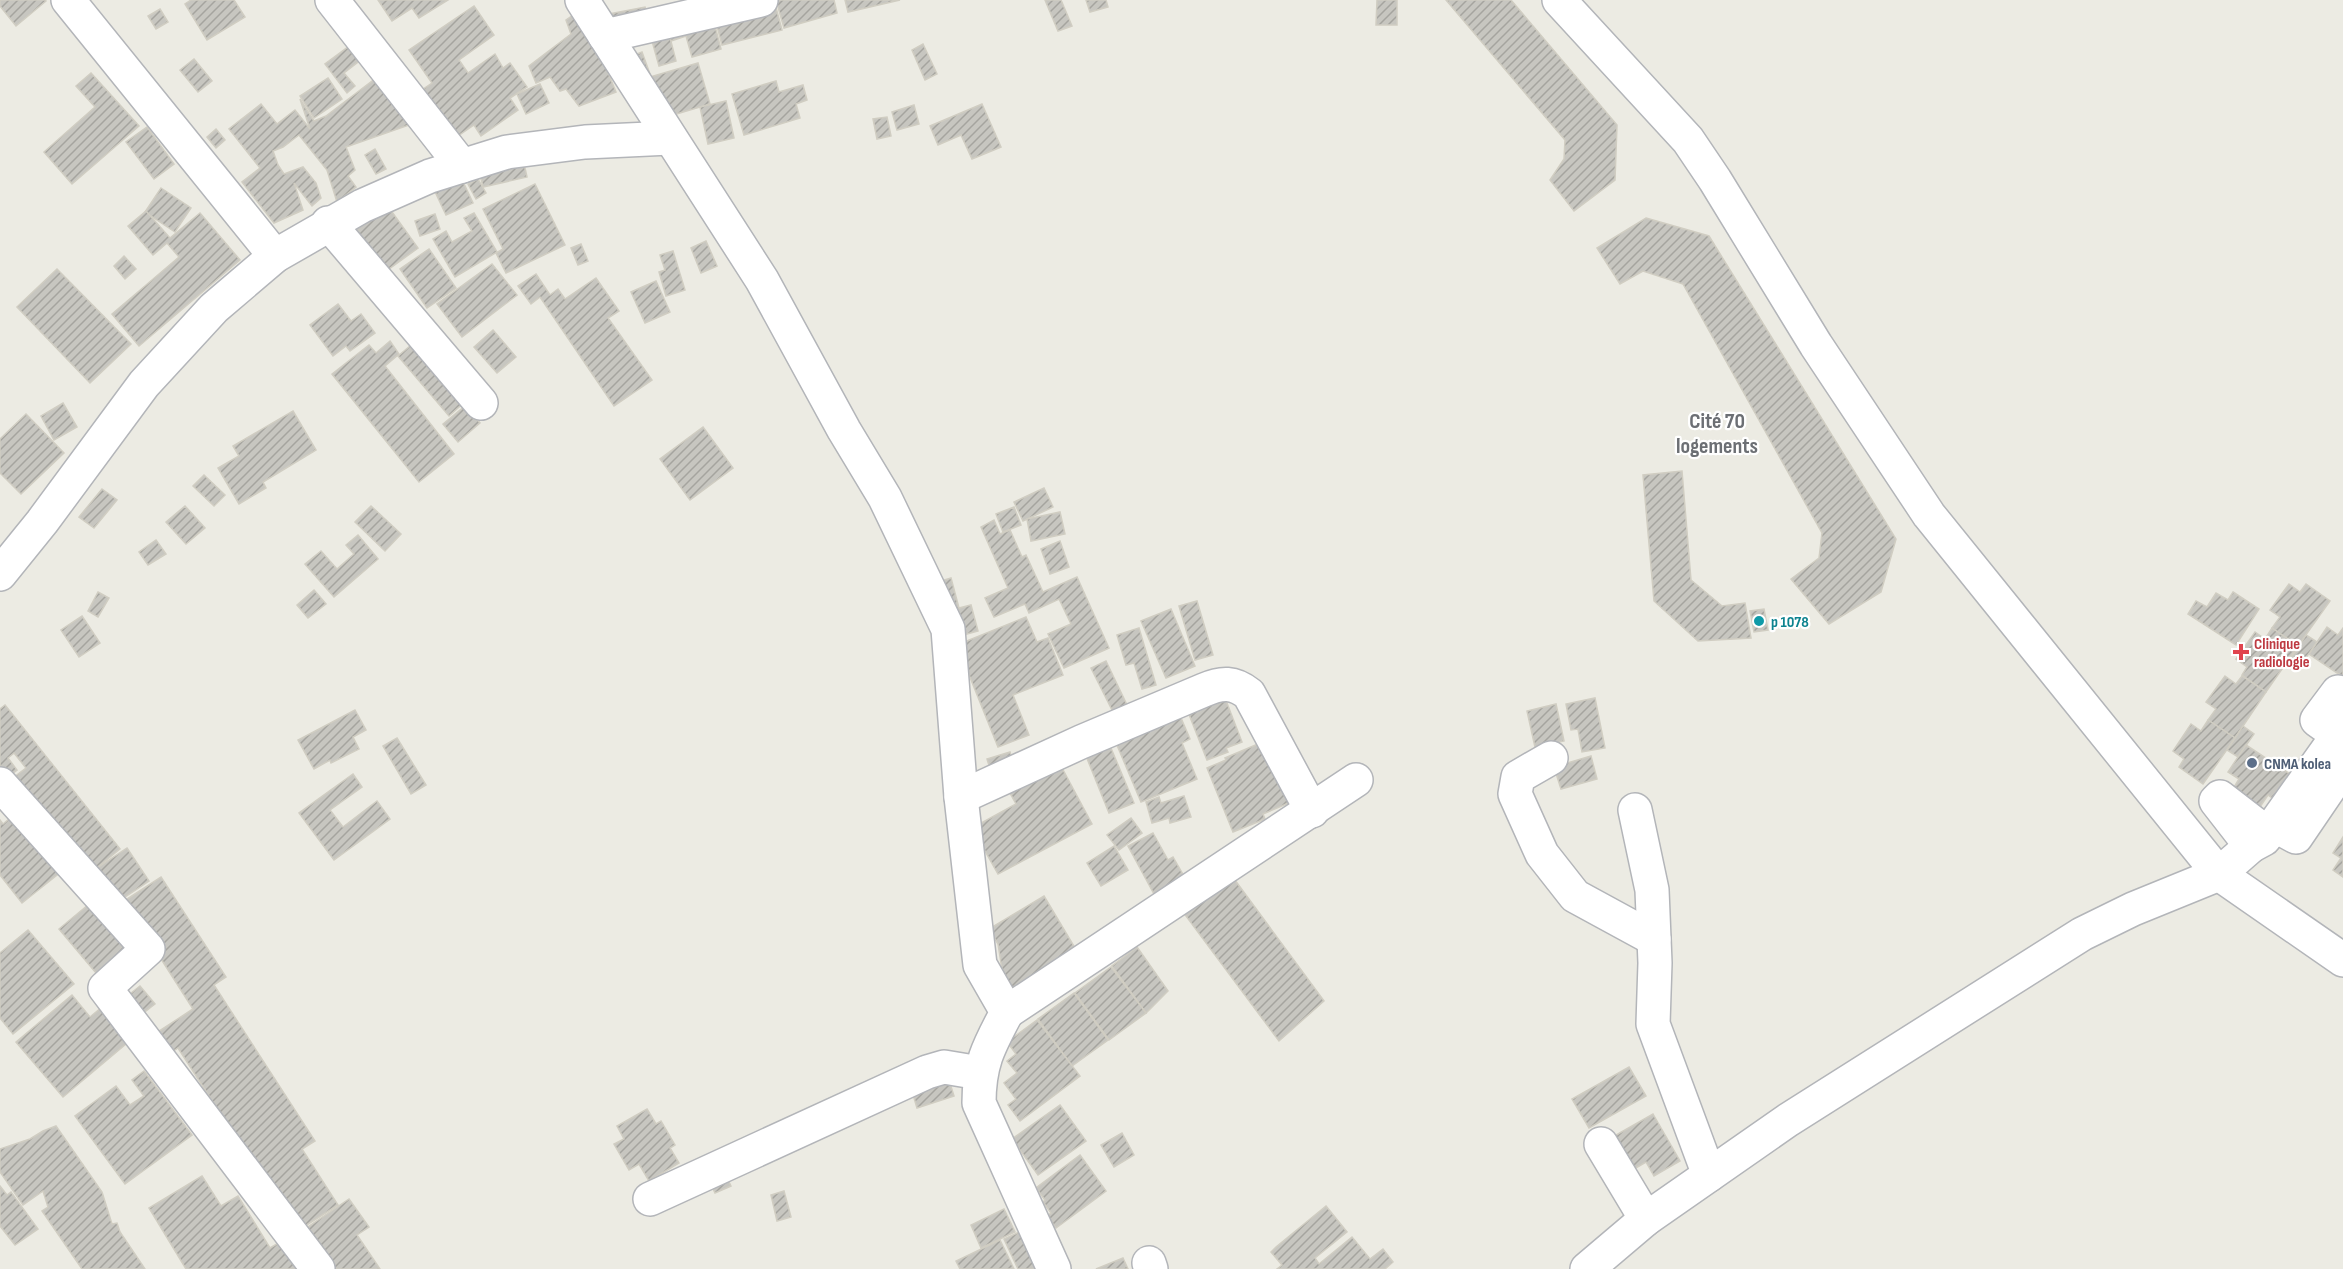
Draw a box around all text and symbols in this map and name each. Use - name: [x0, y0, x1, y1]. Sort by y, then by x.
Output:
- district label: Cité 70 logements: [1676, 408, 1758, 460]
- place label: p 1078: [1771, 613, 1809, 632]
- marker: p 1078: [1752, 614, 1766, 628]
- place label: Clinique radiologie: [2254, 635, 2310, 672]
- marker: Clinique radiologie: [2232, 643, 2250, 661]
- place label: CNMA kolea: [2264, 755, 2331, 774]
- marker: CNMA kolea: [2245, 756, 2259, 770]

